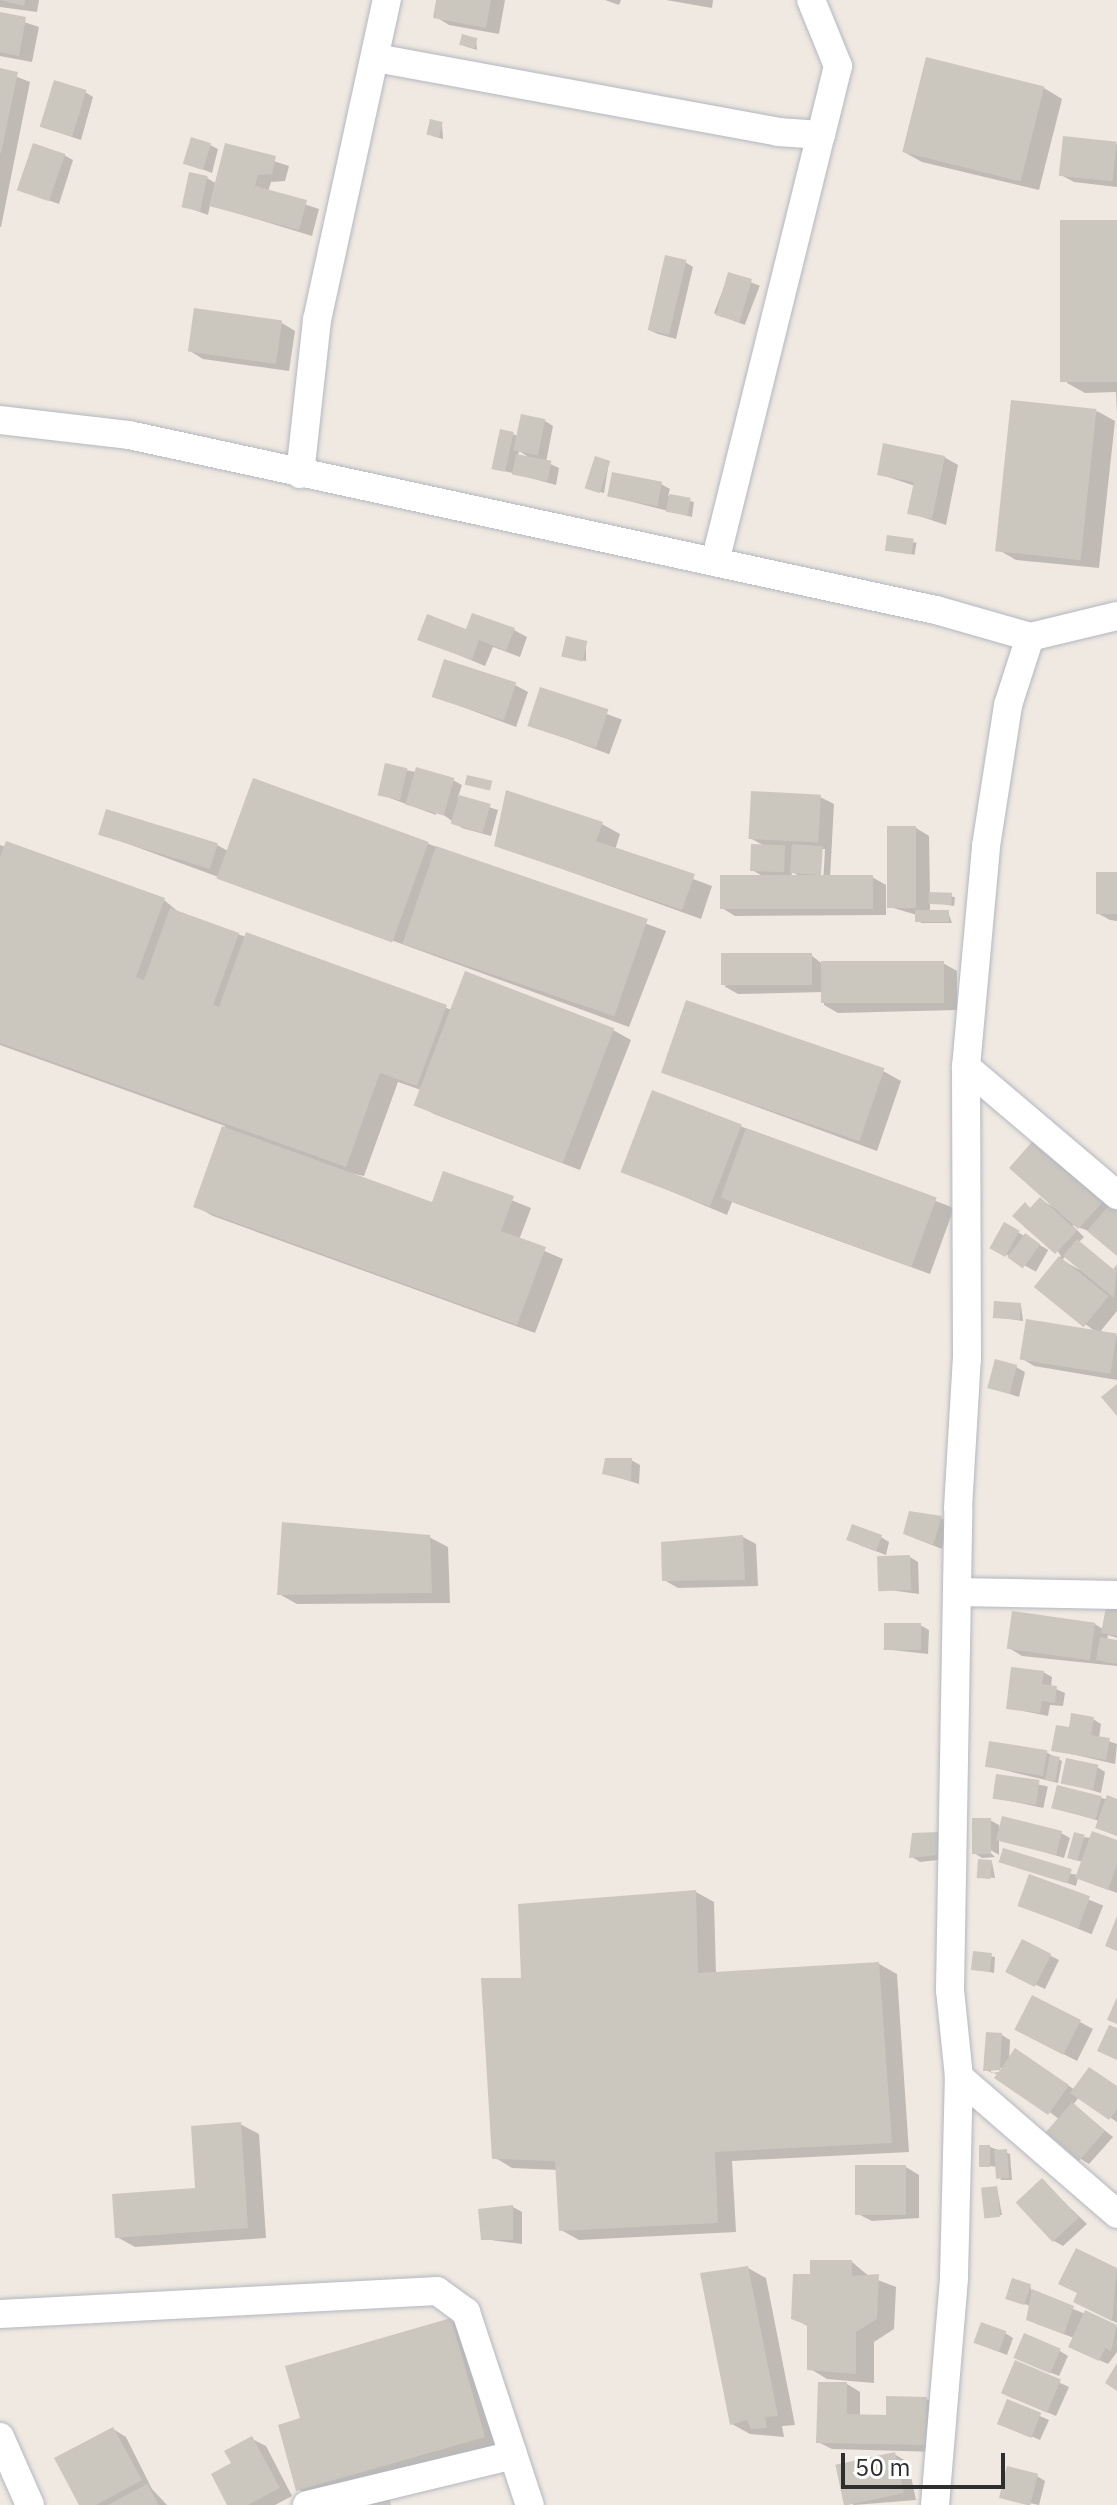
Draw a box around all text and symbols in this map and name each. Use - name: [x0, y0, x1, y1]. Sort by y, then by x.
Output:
- scale bar: [845, 2437, 1009, 2487]
- text: 50 m: [855, 2451, 910, 2483]

